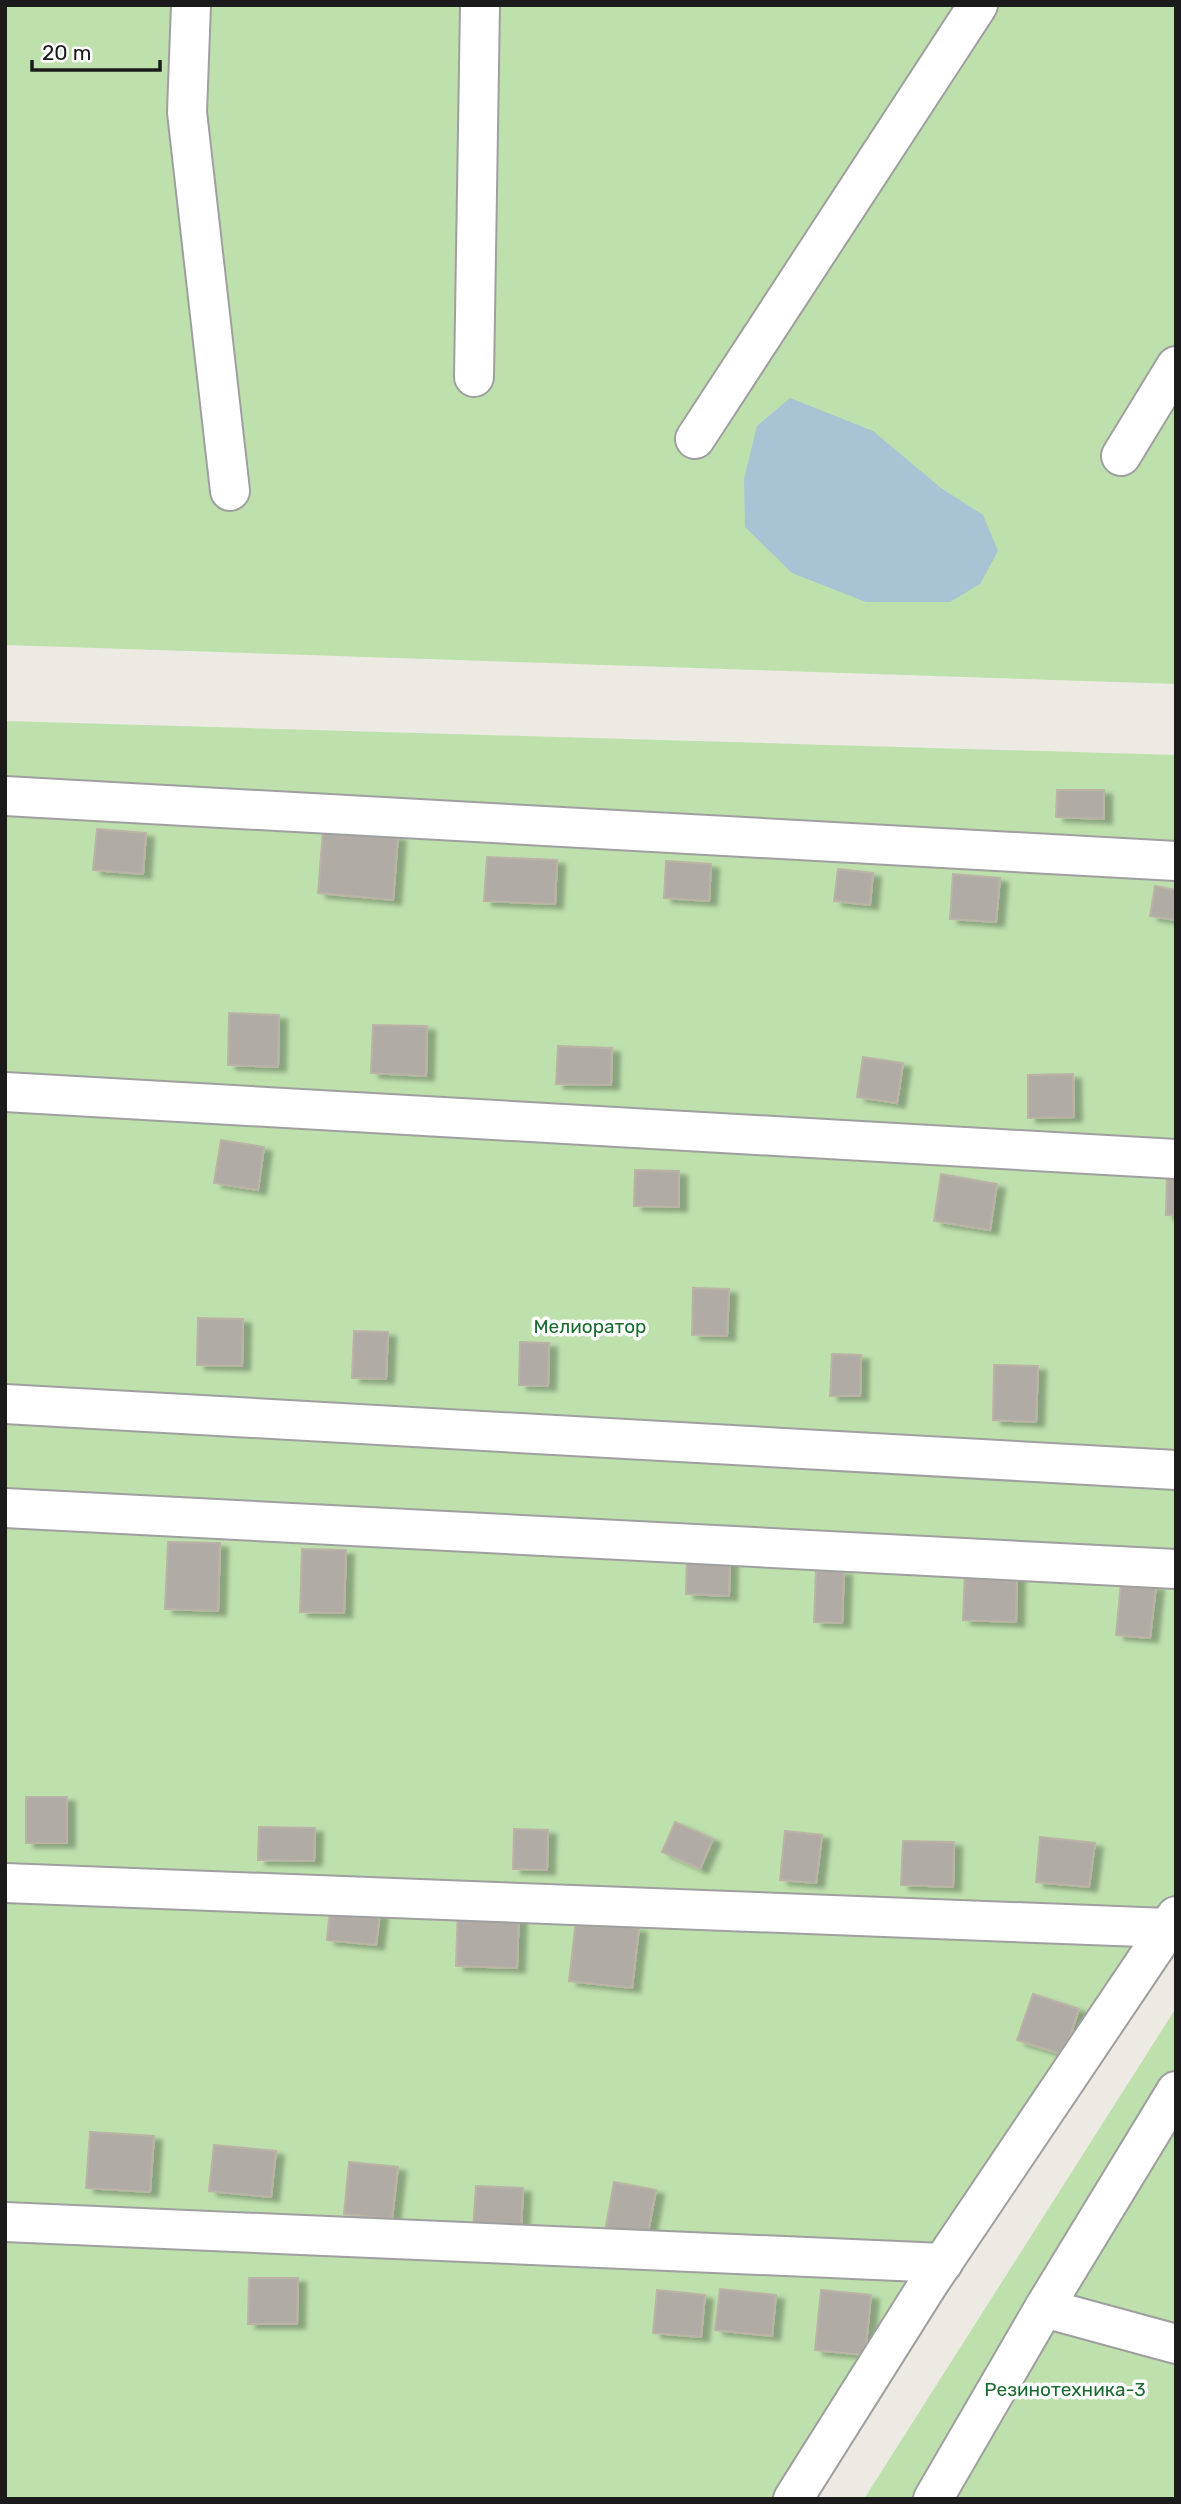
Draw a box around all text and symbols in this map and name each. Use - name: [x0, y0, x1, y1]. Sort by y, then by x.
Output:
- scale bar: [32, 28, 159, 72]
- text: 20 m: [42, 40, 91, 65]
- park label: Мелиоратор: [534, 1315, 646, 1338]
- park label: Резинотехника-3: [984, 2378, 1146, 2401]

